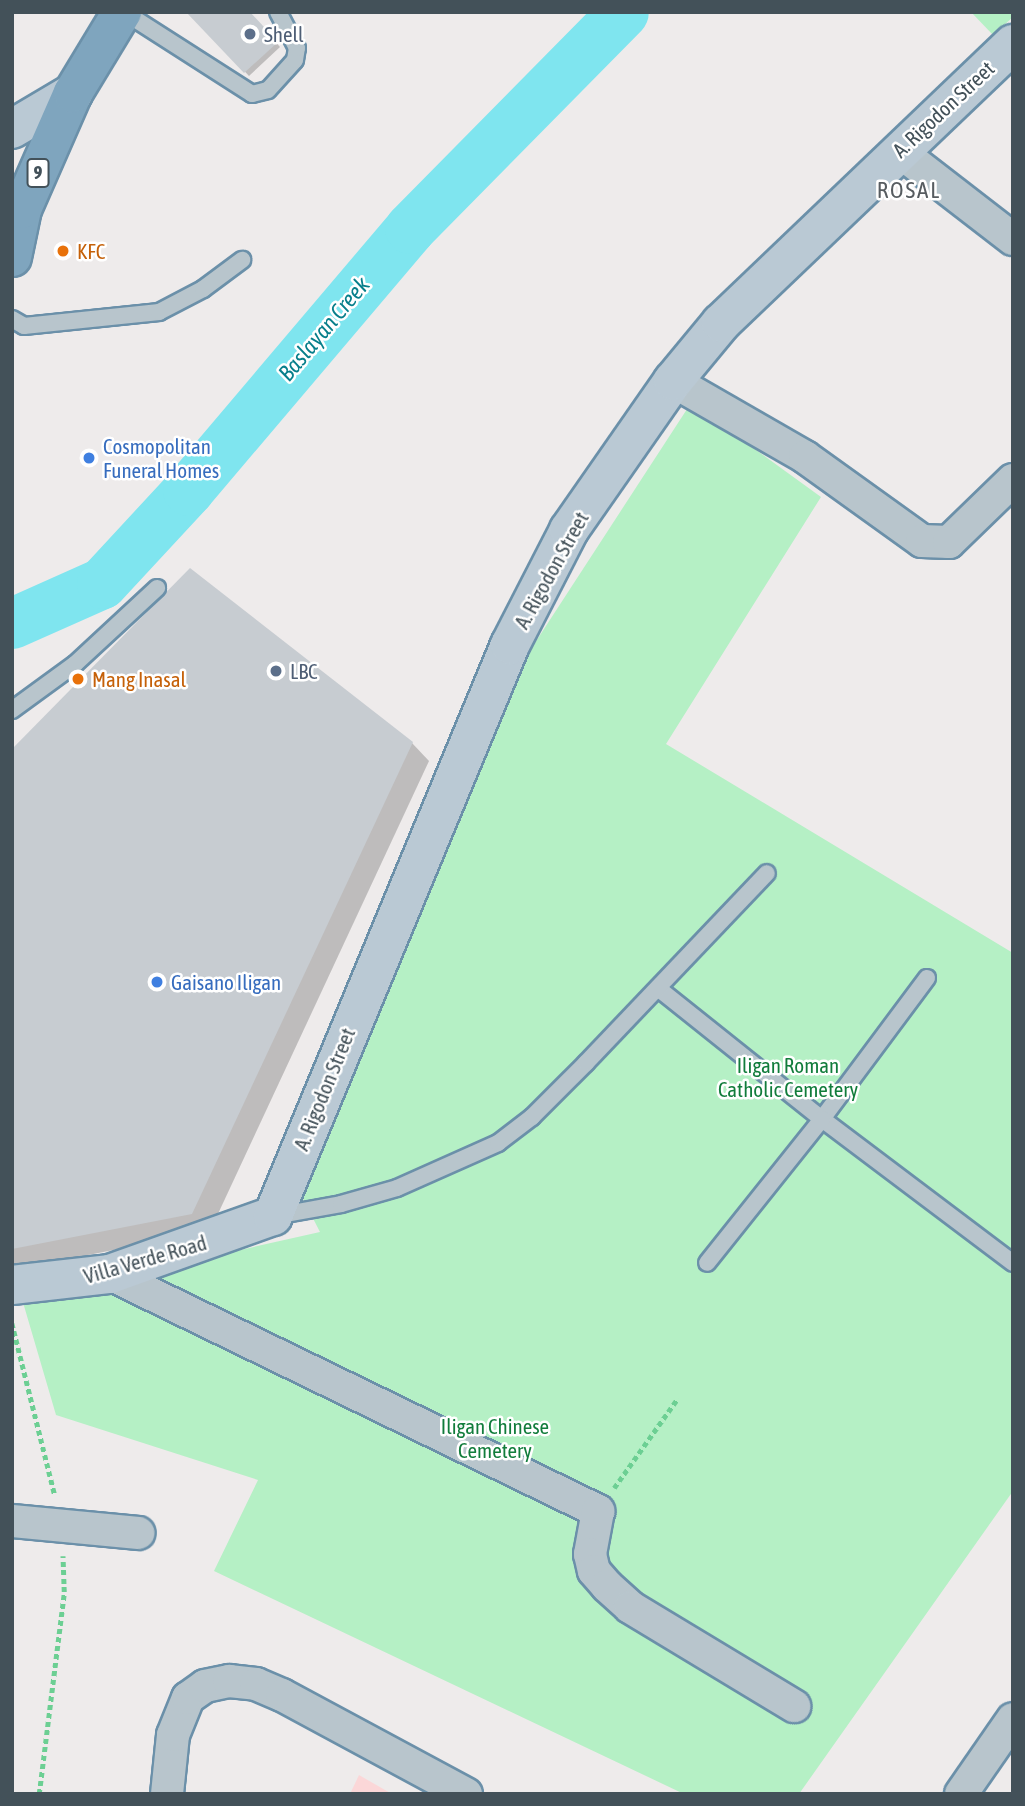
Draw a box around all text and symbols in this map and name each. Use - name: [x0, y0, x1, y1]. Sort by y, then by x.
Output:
- place label: Shell: [264, 21, 304, 47]
- marker: Shell: [242, 26, 258, 42]
- street label: A. Rigodon Street: [887, 56, 999, 162]
- road number: 9: [26, 158, 50, 188]
- district label: ROSAL: [877, 176, 941, 204]
- place label: KFC: [77, 238, 105, 264]
- marker: KFC: [55, 243, 71, 259]
- water label: Baslayan Creek: [272, 271, 376, 387]
- place label: Cosmopolitan Funeral Homes: [103, 433, 219, 483]
- marker: Cosmopolitan Funeral Homes: [81, 450, 97, 466]
- street label: A. Rigodon Street: [509, 507, 593, 633]
- place label: LBC: [290, 658, 318, 684]
- marker: LBC: [268, 663, 284, 679]
- place label: Mang Inasal: [92, 666, 186, 692]
- marker: Mang Inasal: [70, 671, 86, 687]
- place label: Gaisano Iligan: [171, 969, 281, 995]
- marker: Gaisano Iligan: [149, 974, 165, 990]
- street label: A. Rigodon Street: [288, 1024, 360, 1154]
- park label: Iligan Roman Catholic Cemetery: [718, 1052, 858, 1102]
- street label: Villa Verde Road: [81, 1229, 209, 1289]
- park label: Iligan Chinese Cemetery: [441, 1413, 549, 1463]

